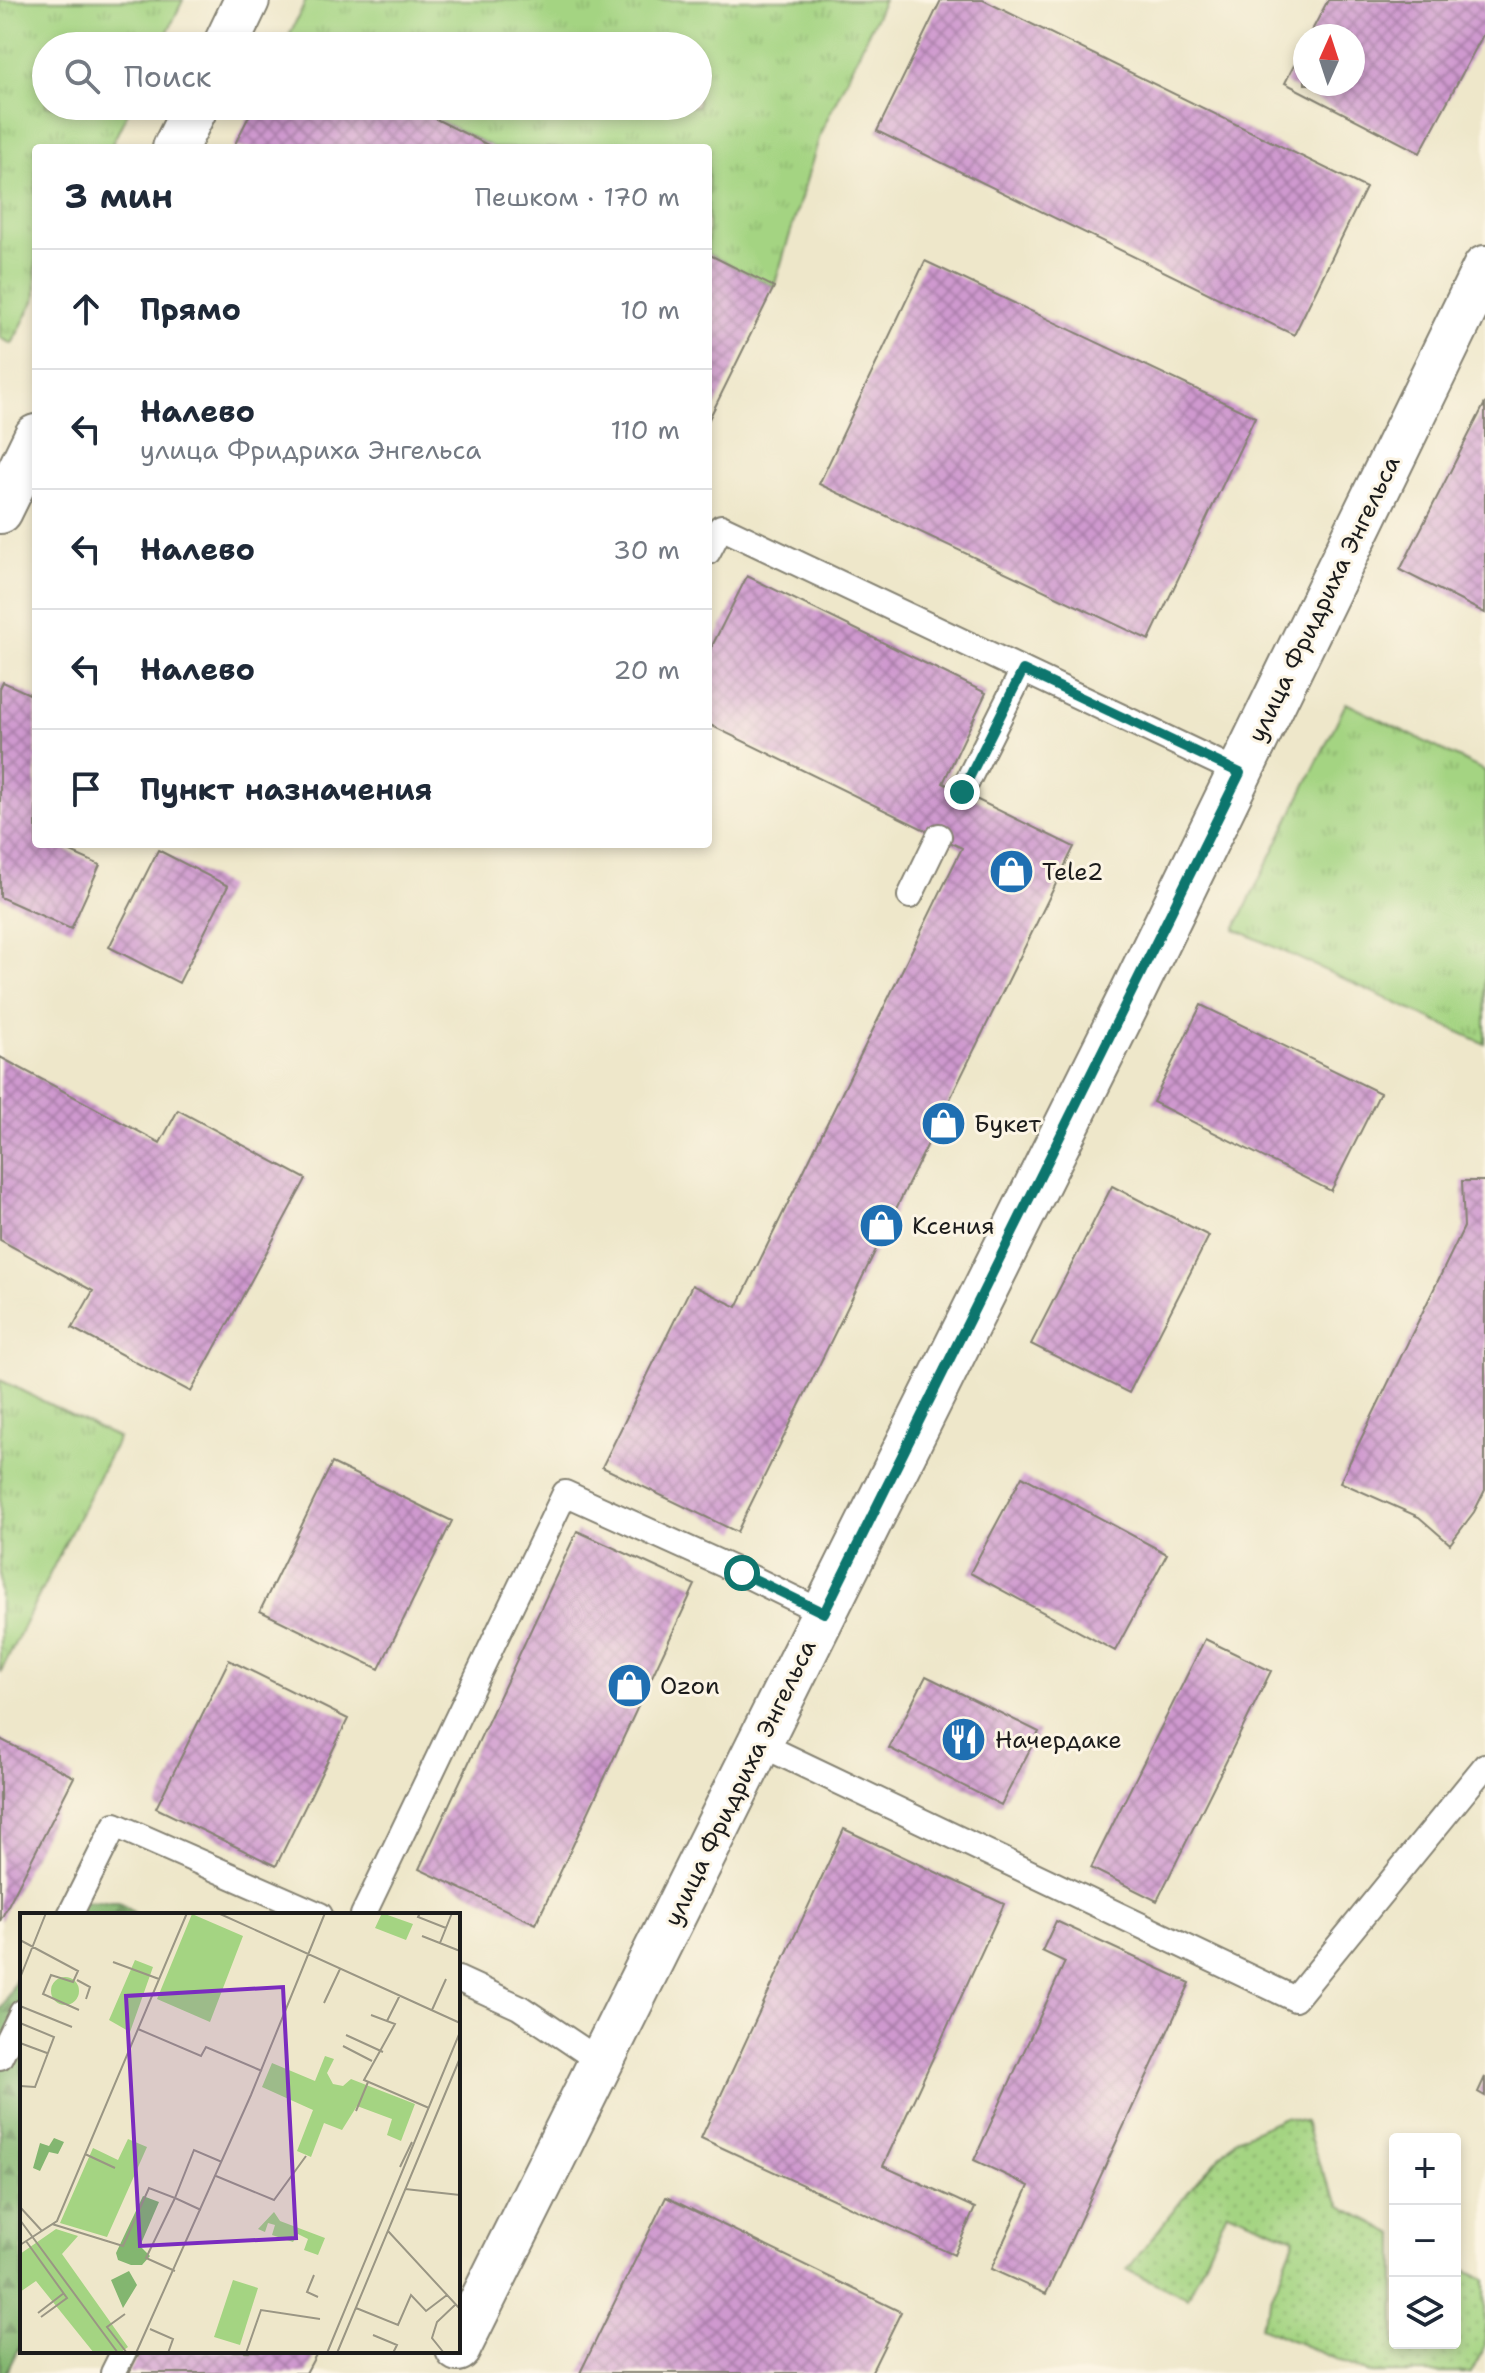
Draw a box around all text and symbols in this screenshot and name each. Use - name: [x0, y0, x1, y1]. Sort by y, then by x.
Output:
- north arrow: [1293, 24, 1365, 96]
- search box: [32, 32, 712, 120]
- icon: search: [60, 54, 104, 98]
- text: Поиск: [124, 56, 212, 97]
- text: 3 мин: [64, 173, 173, 219]
- text: Пешком · 170 m: [475, 179, 680, 214]
- icon: ahead: [64, 287, 108, 331]
- text: Прямо: [140, 289, 241, 330]
- text: 10 m: [620, 292, 680, 327]
- text: Налево: [140, 391, 255, 432]
- icon: left: [64, 407, 108, 451]
- text: 110 m: [610, 412, 680, 447]
- text: улица Фридриха Энгельса: [140, 432, 481, 467]
- street label: улица Фридриха Энгельса: [1241, 450, 1407, 748]
- icon: left: [64, 527, 108, 571]
- text: Налево: [140, 529, 255, 570]
- text: 30 m: [613, 532, 680, 567]
- icon: left: [64, 647, 108, 691]
- text: Налево: [140, 649, 255, 690]
- text: 20 m: [613, 652, 680, 687]
- icon: arrive: [64, 767, 108, 811]
- text: Пункт назначения: [140, 769, 432, 810]
- route end: [944, 774, 980, 810]
- shop icon: Tele2: [987, 848, 1035, 896]
- place label: Tele2: [1042, 856, 1103, 888]
- shop icon: Букет: [919, 1100, 967, 1148]
- place label: Букет: [974, 1108, 1041, 1140]
- shop icon: Ксения: [857, 1202, 905, 1250]
- place label: Ксения: [912, 1210, 995, 1242]
- route start: [724, 1555, 760, 1591]
- street label: улица Фридриха Энгельса: [657, 1634, 823, 1932]
- shop icon: Ozon: [605, 1662, 653, 1710]
- place label: Ozon: [660, 1670, 720, 1702]
- restaurant icon: Начердаке: [940, 1716, 988, 1764]
- place label: Начердаке: [995, 1724, 1122, 1756]
- inset map: [20, 1913, 460, 2353]
- map controls: [1389, 2133, 1461, 2349]
- button: +: [1389, 2133, 1461, 2205]
- button: −: [1389, 2205, 1461, 2277]
- button: layers: [1389, 2277, 1461, 2349]

